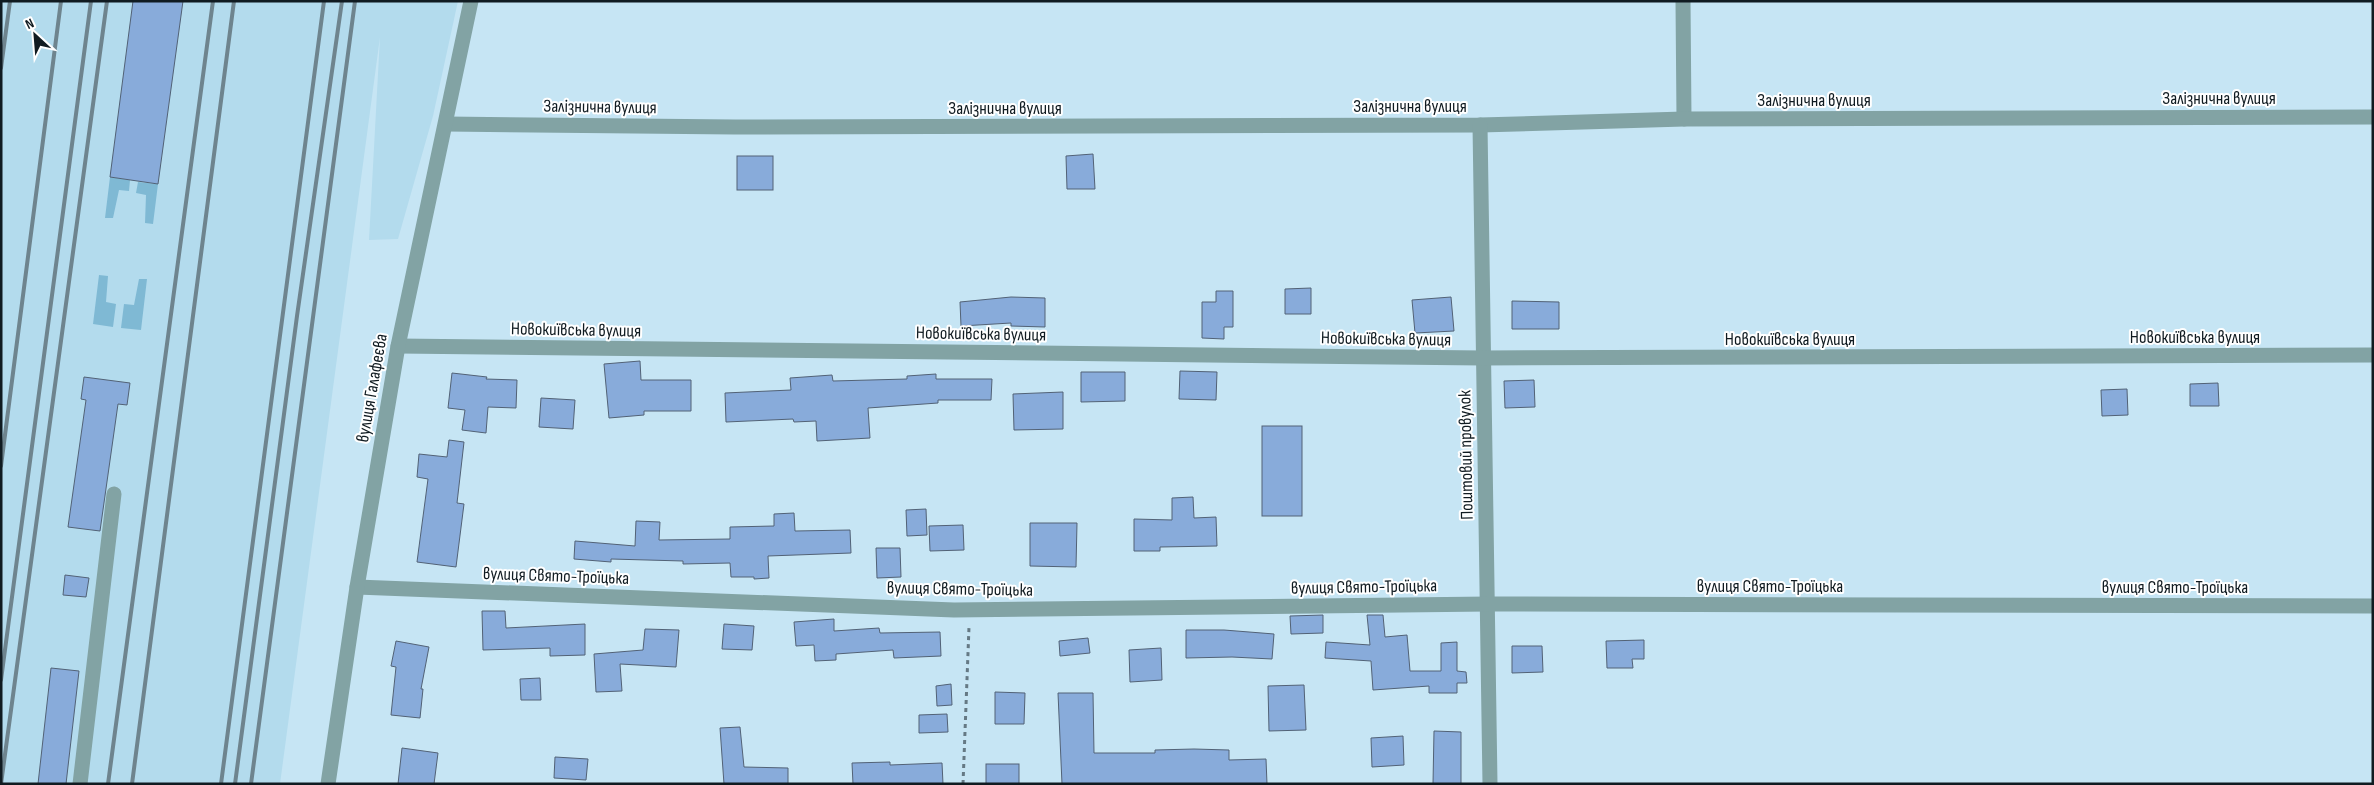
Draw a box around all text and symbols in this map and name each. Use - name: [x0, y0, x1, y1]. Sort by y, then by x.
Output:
- north arrow: [10, 10, 60, 60]
- text: N: [22, 14, 37, 33]
- street label: Залізнична вулиця: [2162, 88, 2276, 109]
- street label: Залізнична вулиця: [1757, 90, 1871, 111]
- street label: Залізнична вулиця: [543, 96, 657, 118]
- street label: Залізнична вулиця: [1353, 96, 1467, 117]
- street label: Залізнична вулиця: [948, 98, 1062, 119]
- street label: Новокиївська вулиця: [511, 318, 641, 342]
- street label: Новокиївська вулиця: [916, 322, 1046, 346]
- street label: Новокиївська вулиця: [1321, 327, 1451, 351]
- street label: Новокиївська вулиця: [2130, 327, 2260, 348]
- street label: Новокиївська вулиця: [1725, 329, 1855, 350]
- street label: вулиця Галафеєва: [352, 332, 392, 444]
- street label: Поштовий провулок: [1454, 390, 1478, 520]
- street label: вулиця Свято-Троїцька: [483, 563, 630, 589]
- street label: вулиця Свято-Троїцька: [1291, 575, 1437, 599]
- street label: вулиця Свято-Троїцька: [1697, 576, 1843, 597]
- street label: вулиця Свято-Троїцька: [887, 577, 1033, 601]
- street label: вулиця Свято-Троїцька: [2102, 577, 2248, 598]

